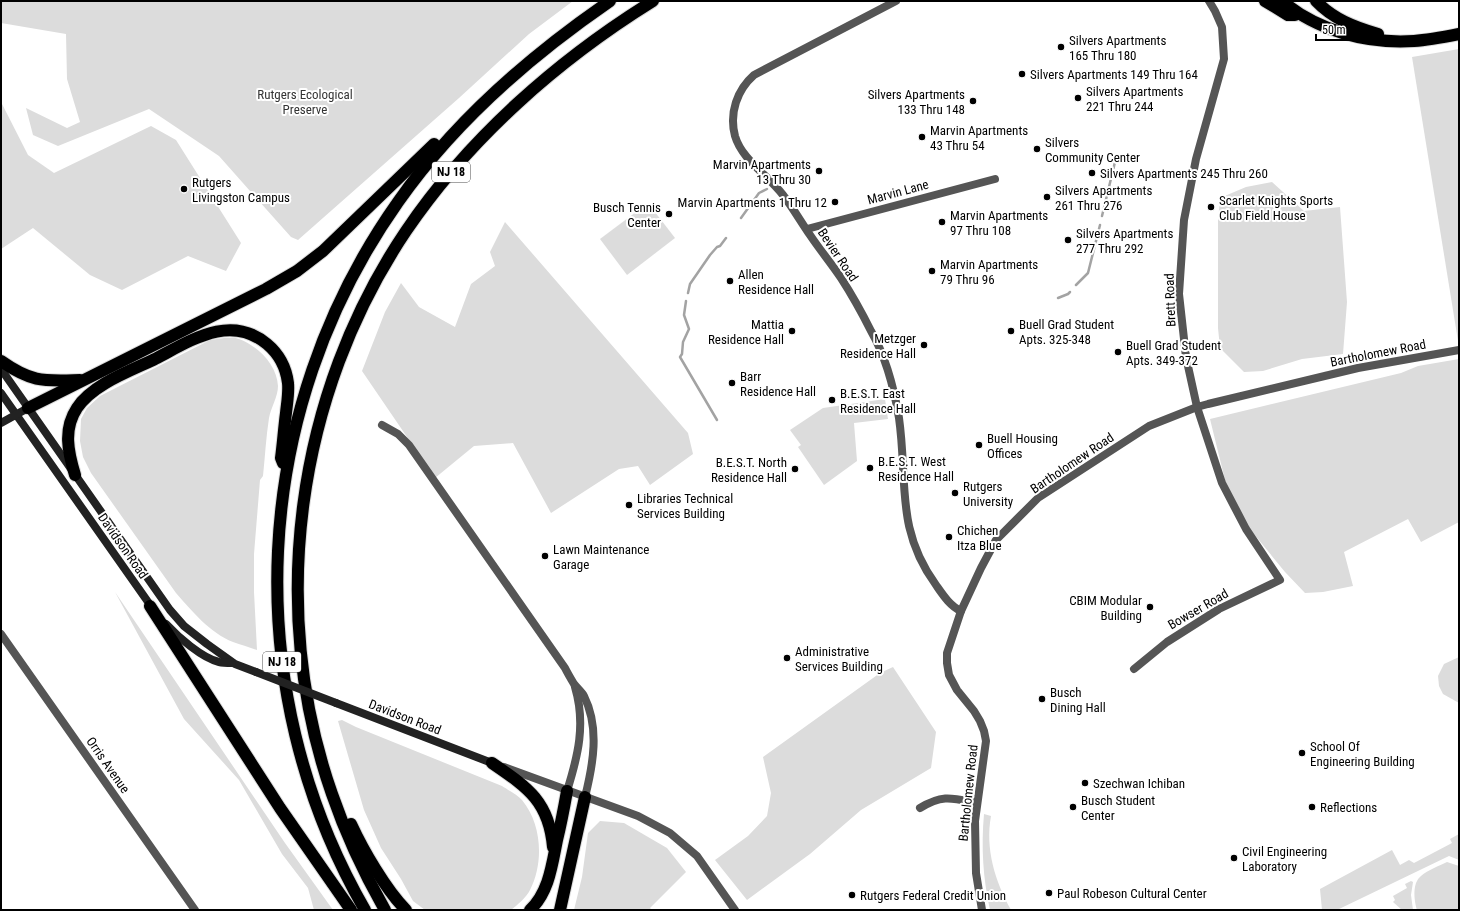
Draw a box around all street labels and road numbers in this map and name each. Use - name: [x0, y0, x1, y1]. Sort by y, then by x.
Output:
- road number: NJ 18: [432, 162, 470, 182]
- street label: Marvin Lane: [866, 177, 930, 207]
- street label: Bevier Road: [815, 226, 861, 284]
- street label: Brett Road: [1162, 273, 1178, 327]
- street label: Bartholomew Road: [1329, 336, 1427, 370]
- street label: Bartholomew Road: [1028, 430, 1116, 496]
- street label: Davidson Road: [95, 510, 151, 582]
- street label: Bowser Road: [1165, 586, 1231, 632]
- road number: NJ 18: [263, 652, 301, 672]
- street label: Davidson Road: [367, 696, 443, 738]
- street label: Orris Avenue: [83, 734, 133, 796]
- street label: Bartholomew Road: [955, 744, 981, 842]

